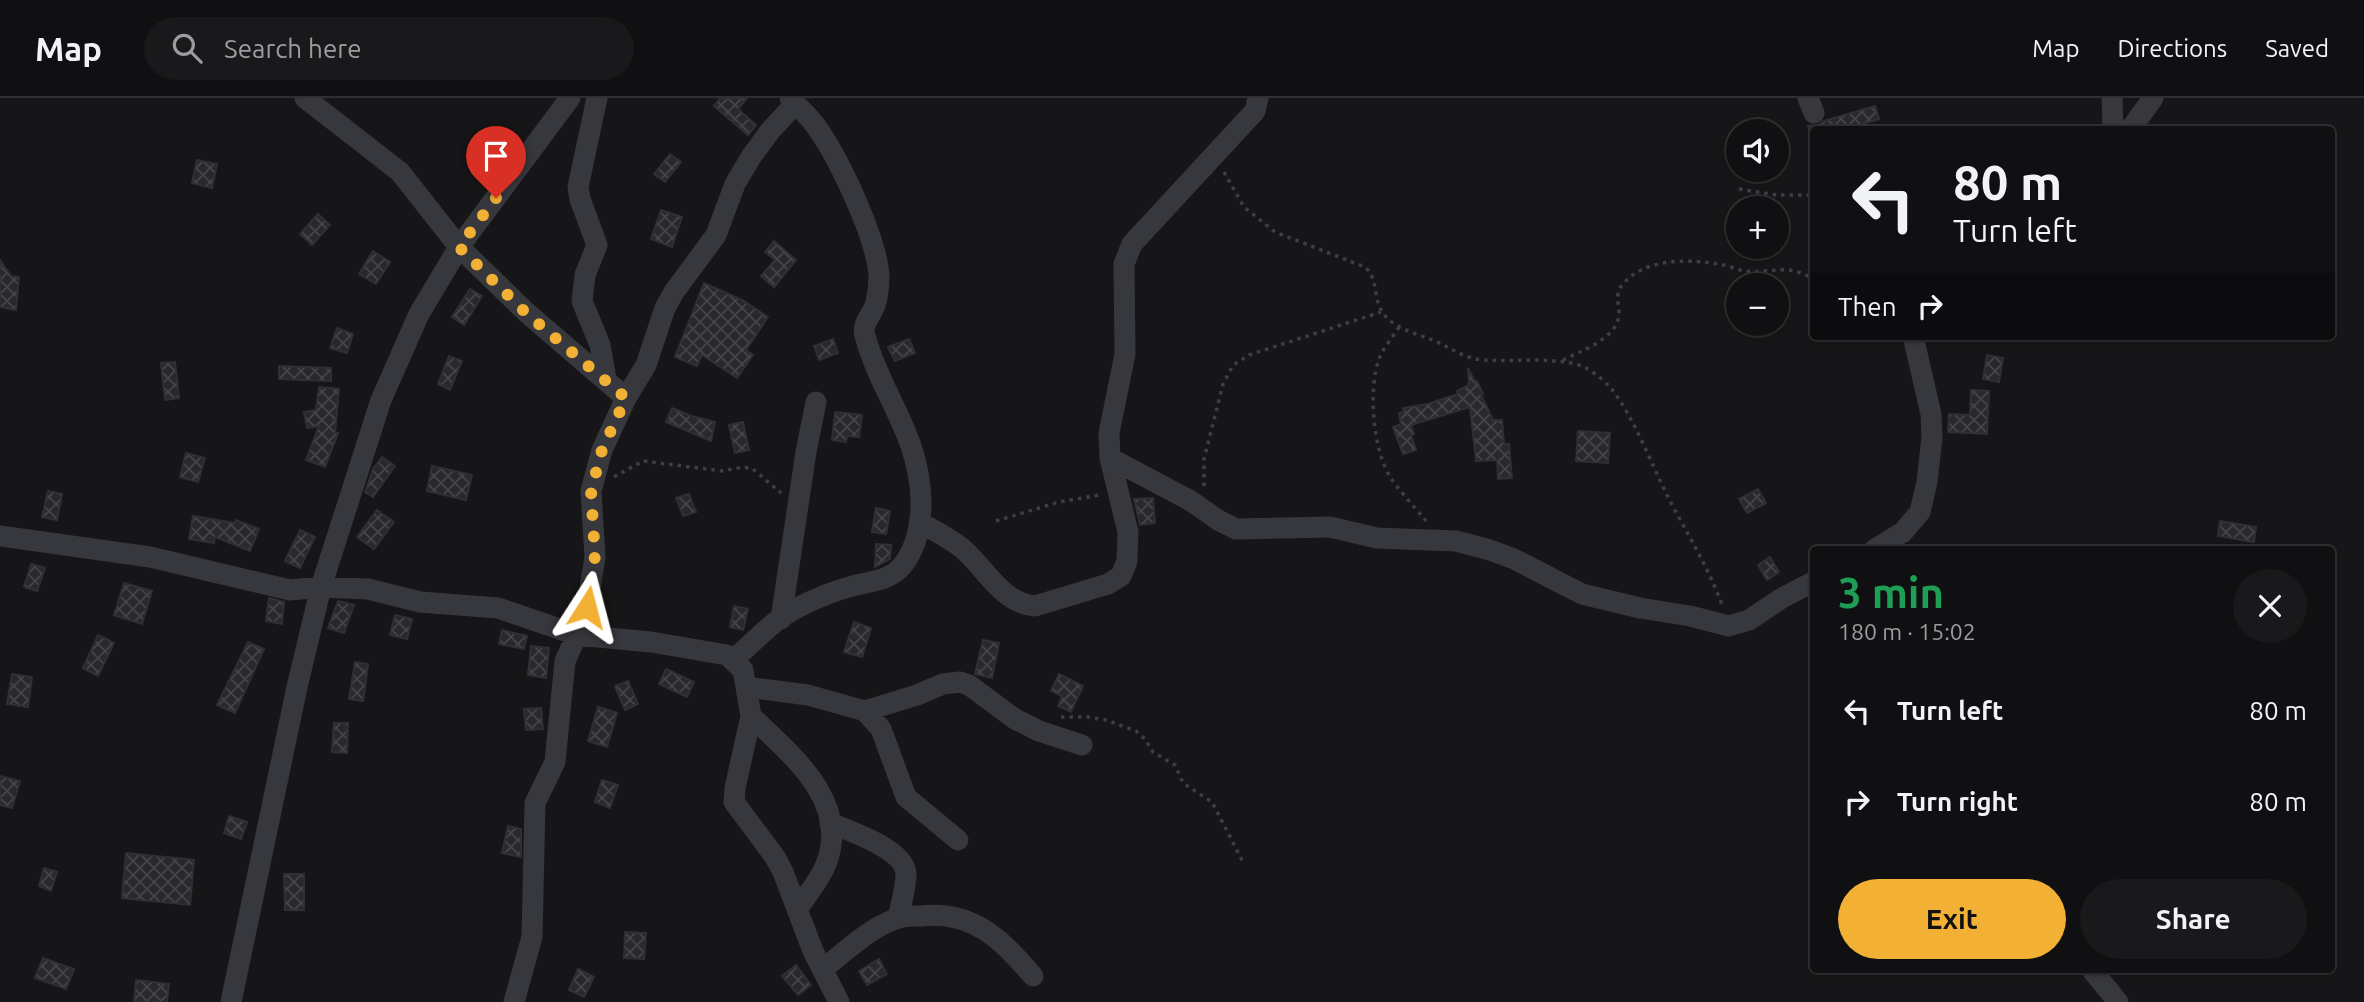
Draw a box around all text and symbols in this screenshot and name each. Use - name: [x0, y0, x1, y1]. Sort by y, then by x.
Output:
- search box: [144, 17, 634, 80]
- icon: search: [168, 29, 206, 67]
- text: Map: [35, 30, 102, 67]
- text: Search here: [224, 34, 362, 63]
- text: Map: [2032, 35, 2079, 62]
- text: Directions: [2117, 35, 2227, 62]
- text: Saved: [2265, 35, 2329, 62]
- map controls: [1726, 119, 1789, 336]
- button: sound: [1726, 119, 1789, 182]
- pin: [466, 126, 526, 198]
- icon: arrive: [477, 137, 515, 175]
- icon: left: [1838, 154, 1929, 245]
- text: 80 m: [1953, 154, 2062, 209]
- button: +: [1726, 196, 1789, 259]
- text: Turn left: [1953, 212, 2077, 248]
- button: −: [1726, 273, 1789, 336]
- icon: right: [1911, 287, 1949, 325]
- text: Then: [1838, 292, 1897, 321]
- text: 3 min: [1838, 569, 1944, 616]
- button: close: [2233, 569, 2307, 643]
- position arrow: [550, 570, 624, 644]
- text: 180 m · 15:02: [1838, 619, 1976, 644]
- icon: left: [1838, 692, 1876, 730]
- text: Turn left: [1897, 696, 2003, 725]
- text: 80 m: [2249, 696, 2307, 725]
- icon: right: [1838, 783, 1876, 821]
- text: Turn right: [1897, 787, 2018, 816]
- text: 80 m: [2249, 787, 2307, 816]
- button: Exit: [1838, 879, 2066, 959]
- button: Share: [2080, 879, 2307, 959]

